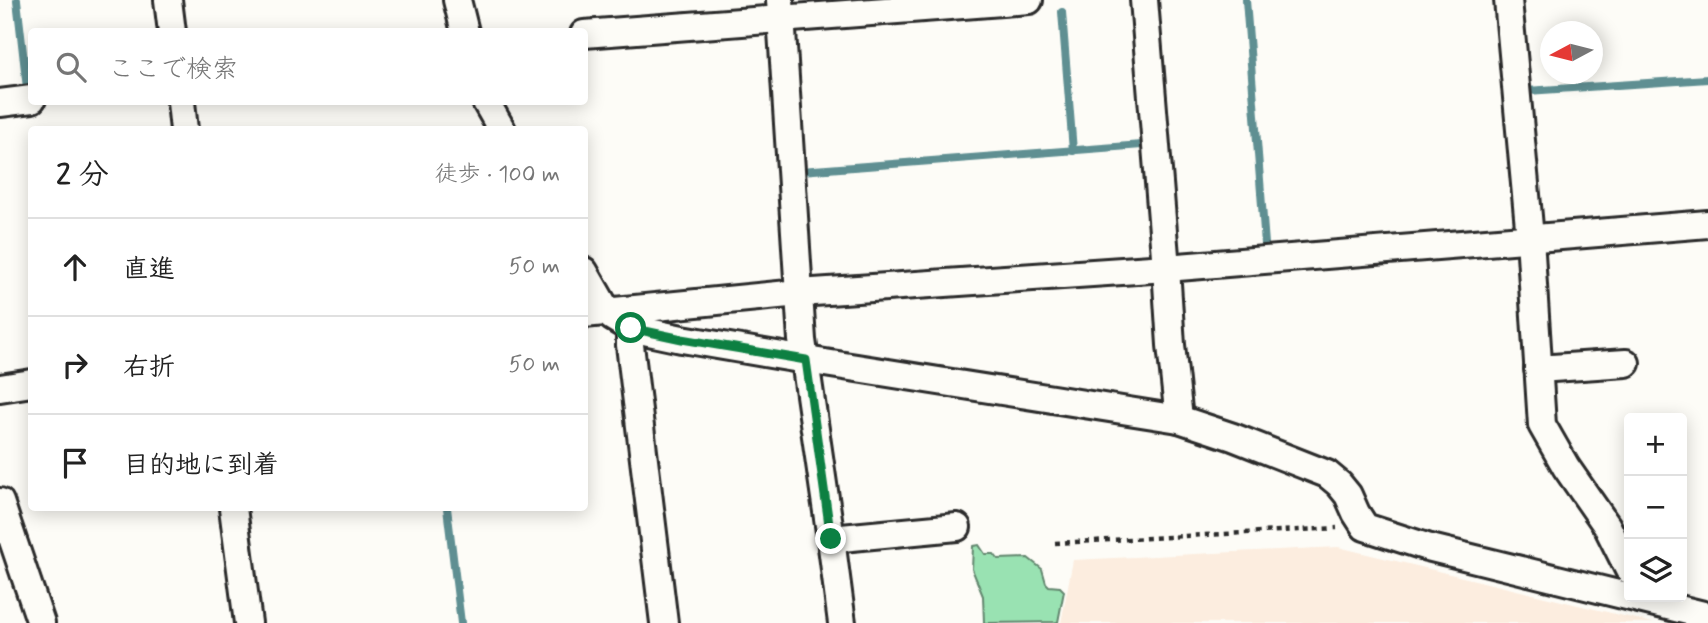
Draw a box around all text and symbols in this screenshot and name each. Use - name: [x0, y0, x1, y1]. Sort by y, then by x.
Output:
- north arrow: [1540, 21, 1603, 84]
- search box: [28, 28, 588, 105]
- icon: search: [52, 48, 90, 86]
- text: ここで検索: [108, 53, 238, 87]
- text: 2 分: [56, 156, 109, 195]
- text: 徒歩 · 100 m: [435, 160, 560, 190]
- icon: ahead: [56, 248, 94, 286]
- text: 50 m: [509, 252, 560, 282]
- text: 直進: [123, 253, 175, 287]
- route start: [615, 312, 646, 343]
- icon: right: [56, 346, 94, 384]
- text: 50 m: [509, 350, 560, 380]
- text: 右折: [123, 351, 175, 385]
- map controls: [1624, 413, 1687, 602]
- button: +: [1624, 413, 1687, 476]
- icon: arrive: [56, 444, 94, 482]
- text: 目的地に到着: [123, 449, 279, 483]
- button: −: [1624, 476, 1687, 539]
- route end: [815, 523, 846, 554]
- button: layers: [1624, 539, 1687, 602]

